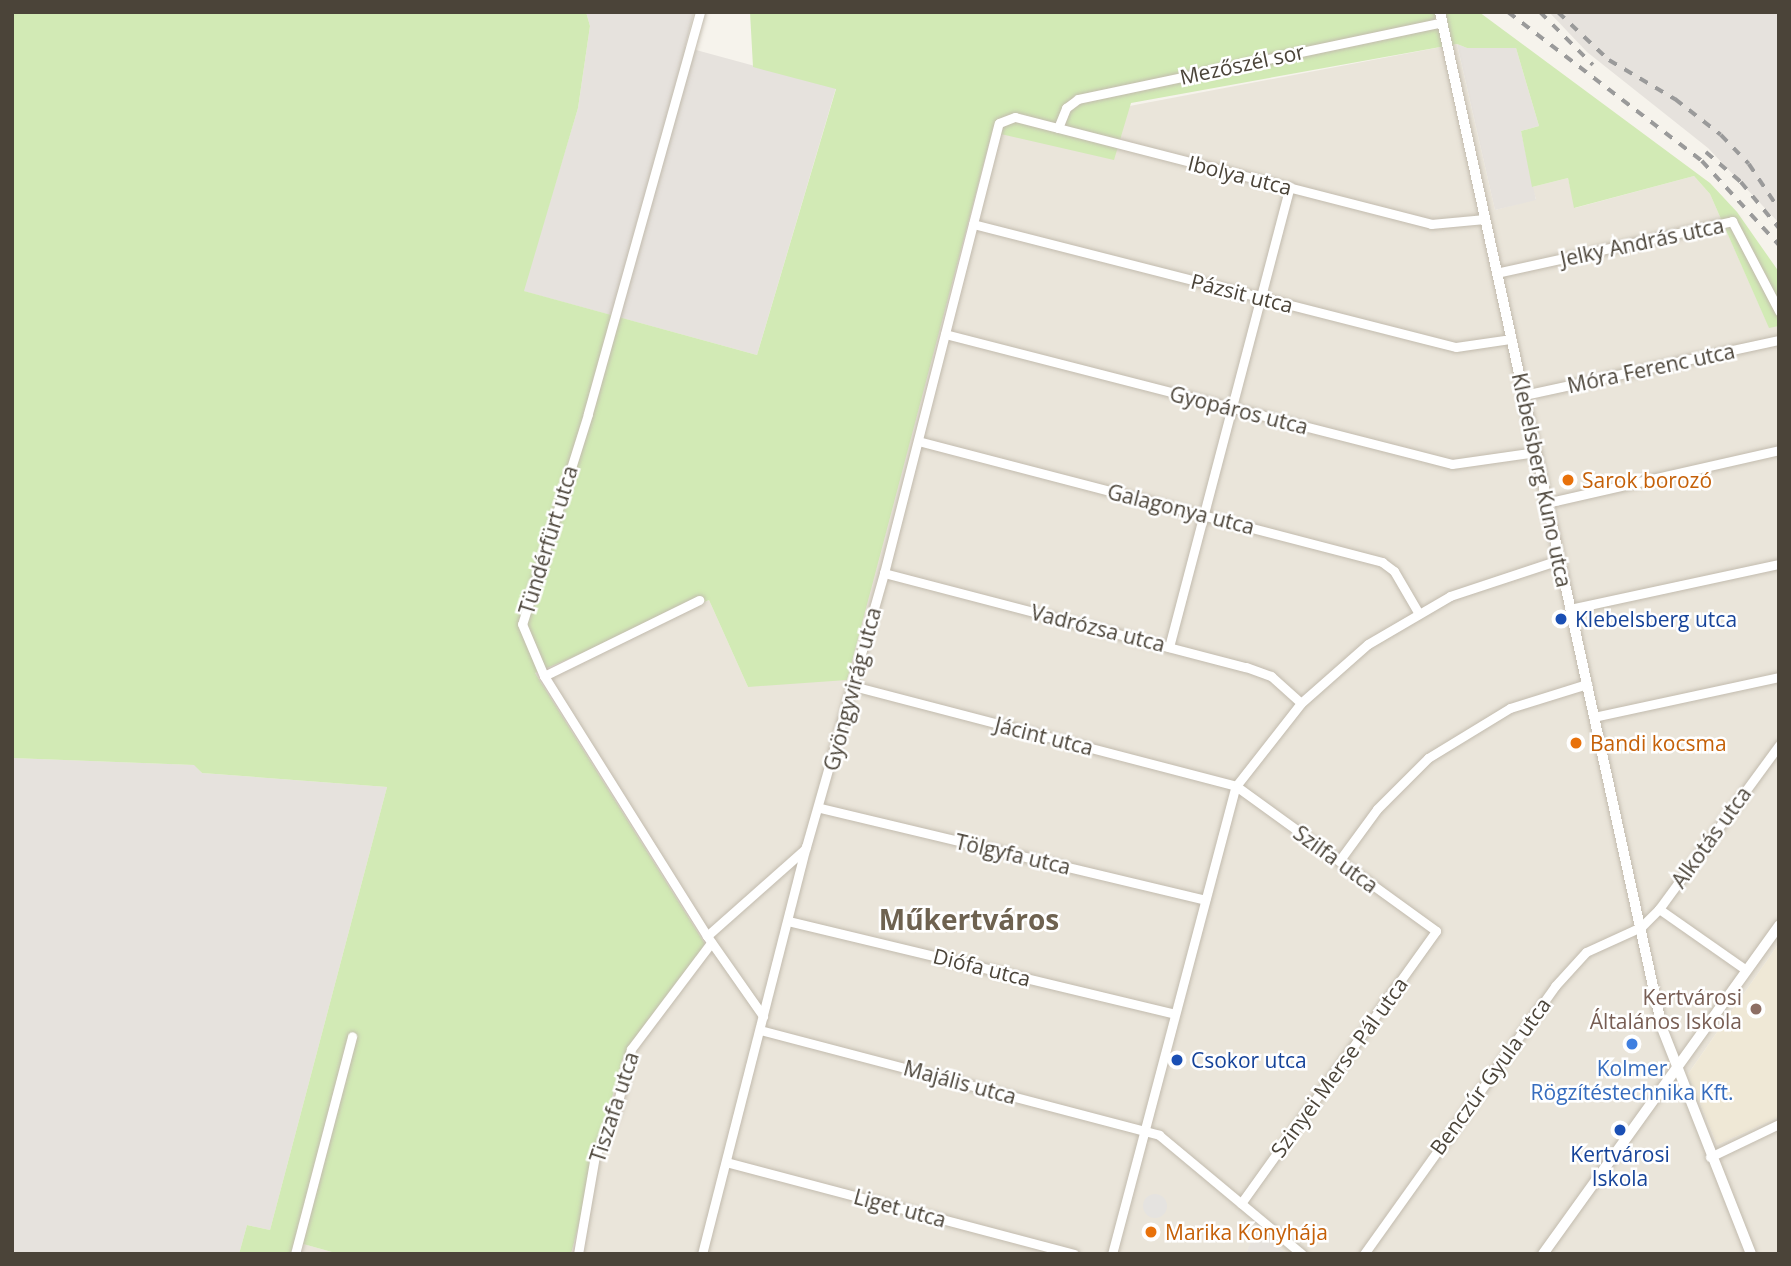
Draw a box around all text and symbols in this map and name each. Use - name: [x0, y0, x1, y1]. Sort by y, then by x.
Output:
- street label: Mezőszél sor: [1177, 38, 1307, 90]
- street label: Ibolya utca: [1185, 150, 1295, 200]
- street label: Jelky András utca: [1558, 212, 1726, 272]
- street label: Pázsit utca: [1188, 268, 1296, 318]
- street label: Móra Ferenc utca: [1565, 338, 1737, 398]
- street label: Klebelsberg Kuno utca: [1507, 370, 1577, 590]
- street label: Gyopáros utca: [1167, 381, 1311, 439]
- street label: Tündérfürt utca: [513, 463, 583, 617]
- place label: Sarok borozó: [1582, 467, 1712, 493]
- marker: Sarok borozó: [1560, 472, 1576, 488]
- street label: Galagonya utca: [1105, 479, 1257, 539]
- street label: Vadrózsa utca: [1028, 599, 1168, 657]
- street label: Gyöngyvirág utca: [818, 604, 886, 774]
- place label: Klebelsberg utca: [1575, 606, 1737, 632]
- marker: Klebelsberg utca: [1553, 611, 1569, 627]
- street label: Jácint utca: [992, 712, 1096, 760]
- place label: Bandi kocsma: [1590, 730, 1727, 756]
- marker: Bandi kocsma: [1568, 735, 1584, 751]
- street label: Alkotás utca: [1666, 781, 1756, 893]
- street label: Szilfa utca: [1289, 820, 1383, 898]
- street label: Tölgyfa utca: [953, 828, 1073, 880]
- district label: Műkertváros: [879, 902, 1059, 936]
- street label: Diófa utca: [931, 943, 1033, 991]
- street label: Szinyei Merse Pál utca: [1265, 972, 1413, 1162]
- place label: Kertvárosi Általános Iskola: [1590, 984, 1742, 1034]
- street label: Benczúr Gyula utca: [1424, 992, 1556, 1160]
- marker: Kertvárosi Általános Iskola: [1748, 1001, 1764, 1017]
- marker: Kolmer Rögzítéstechnika Kft.: [1624, 1036, 1640, 1052]
- place label: Csokor utca: [1191, 1047, 1307, 1073]
- street label: Tiszafa utca: [584, 1049, 644, 1165]
- marker: Csokor utca: [1169, 1052, 1185, 1068]
- street label: Majális utca: [901, 1055, 1019, 1109]
- place label: Kolmer Rögzítéstechnika Kft.: [1531, 1055, 1733, 1105]
- marker: Kertvárosi Iskola: [1612, 1122, 1628, 1138]
- place label: Kertvárosi Iskola: [1570, 1141, 1670, 1191]
- street label: Liget utca: [851, 1184, 949, 1232]
- place label: Marika Konyhája: [1165, 1219, 1328, 1245]
- marker: Marika Konyhája: [1143, 1224, 1159, 1240]

